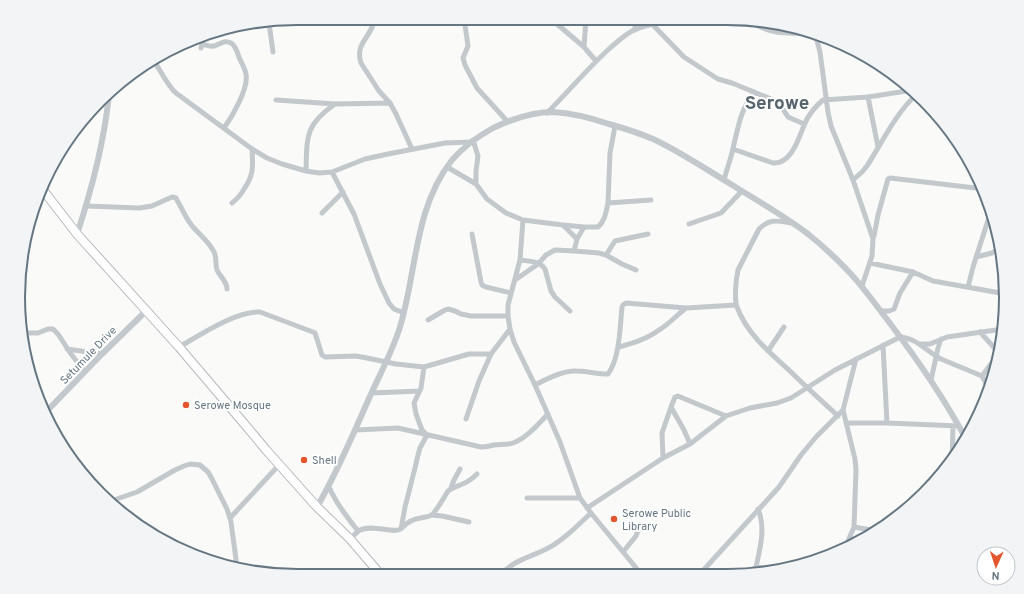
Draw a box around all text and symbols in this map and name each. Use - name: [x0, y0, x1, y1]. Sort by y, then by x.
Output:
- district label: Serowe: [745, 92, 809, 116]
- street label: Setumule Drive: [58, 324, 120, 388]
- place label: Serowe Mosque: [194, 399, 271, 413]
- marker: Serowe Mosque: [181, 400, 191, 410]
- place label: Shell: [312, 454, 337, 468]
- marker: Shell: [299, 455, 309, 465]
- place label: Serowe Public Library: [622, 507, 691, 534]
- marker: Serowe Public Library: [609, 514, 619, 524]
- north arrow: [976, 546, 1016, 586]
- text: N: [991, 568, 1000, 582]

